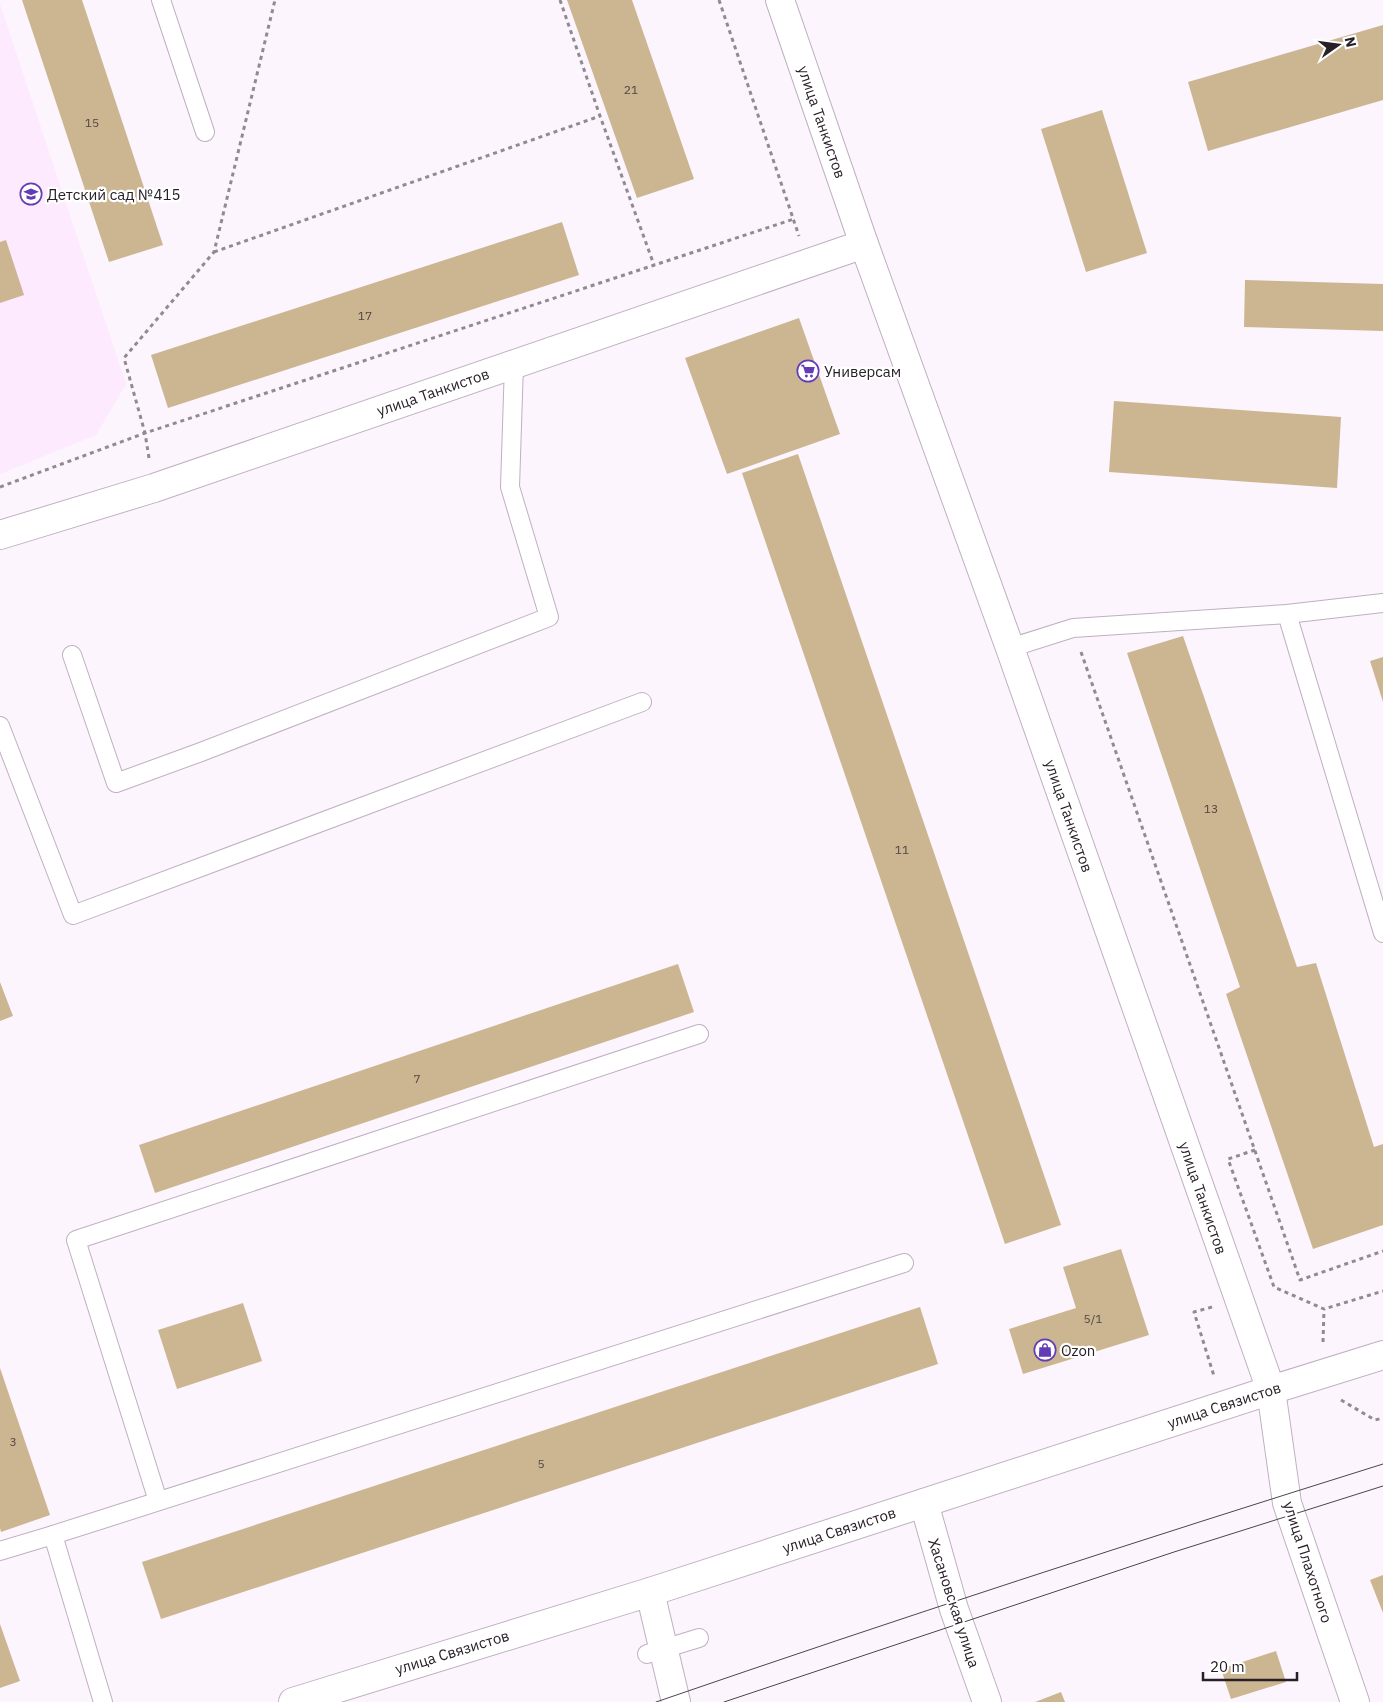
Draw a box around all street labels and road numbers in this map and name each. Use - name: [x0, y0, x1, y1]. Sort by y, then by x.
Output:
- street label: улица Танкистов: [794, 63, 850, 181]
- street label: улица Танкистов: [374, 364, 492, 420]
- street label: улица Танкистов: [1041, 757, 1097, 875]
- street label: улица Танкистов: [1175, 1139, 1231, 1257]
- street label: улица Связистов: [1165, 1378, 1283, 1432]
- street label: улица Плахотного: [1279, 1499, 1337, 1625]
- street label: улица Связистов: [780, 1503, 898, 1557]
- street label: Хасановская улица: [924, 1536, 984, 1670]
- street label: улица Связистов: [393, 1626, 511, 1678]

